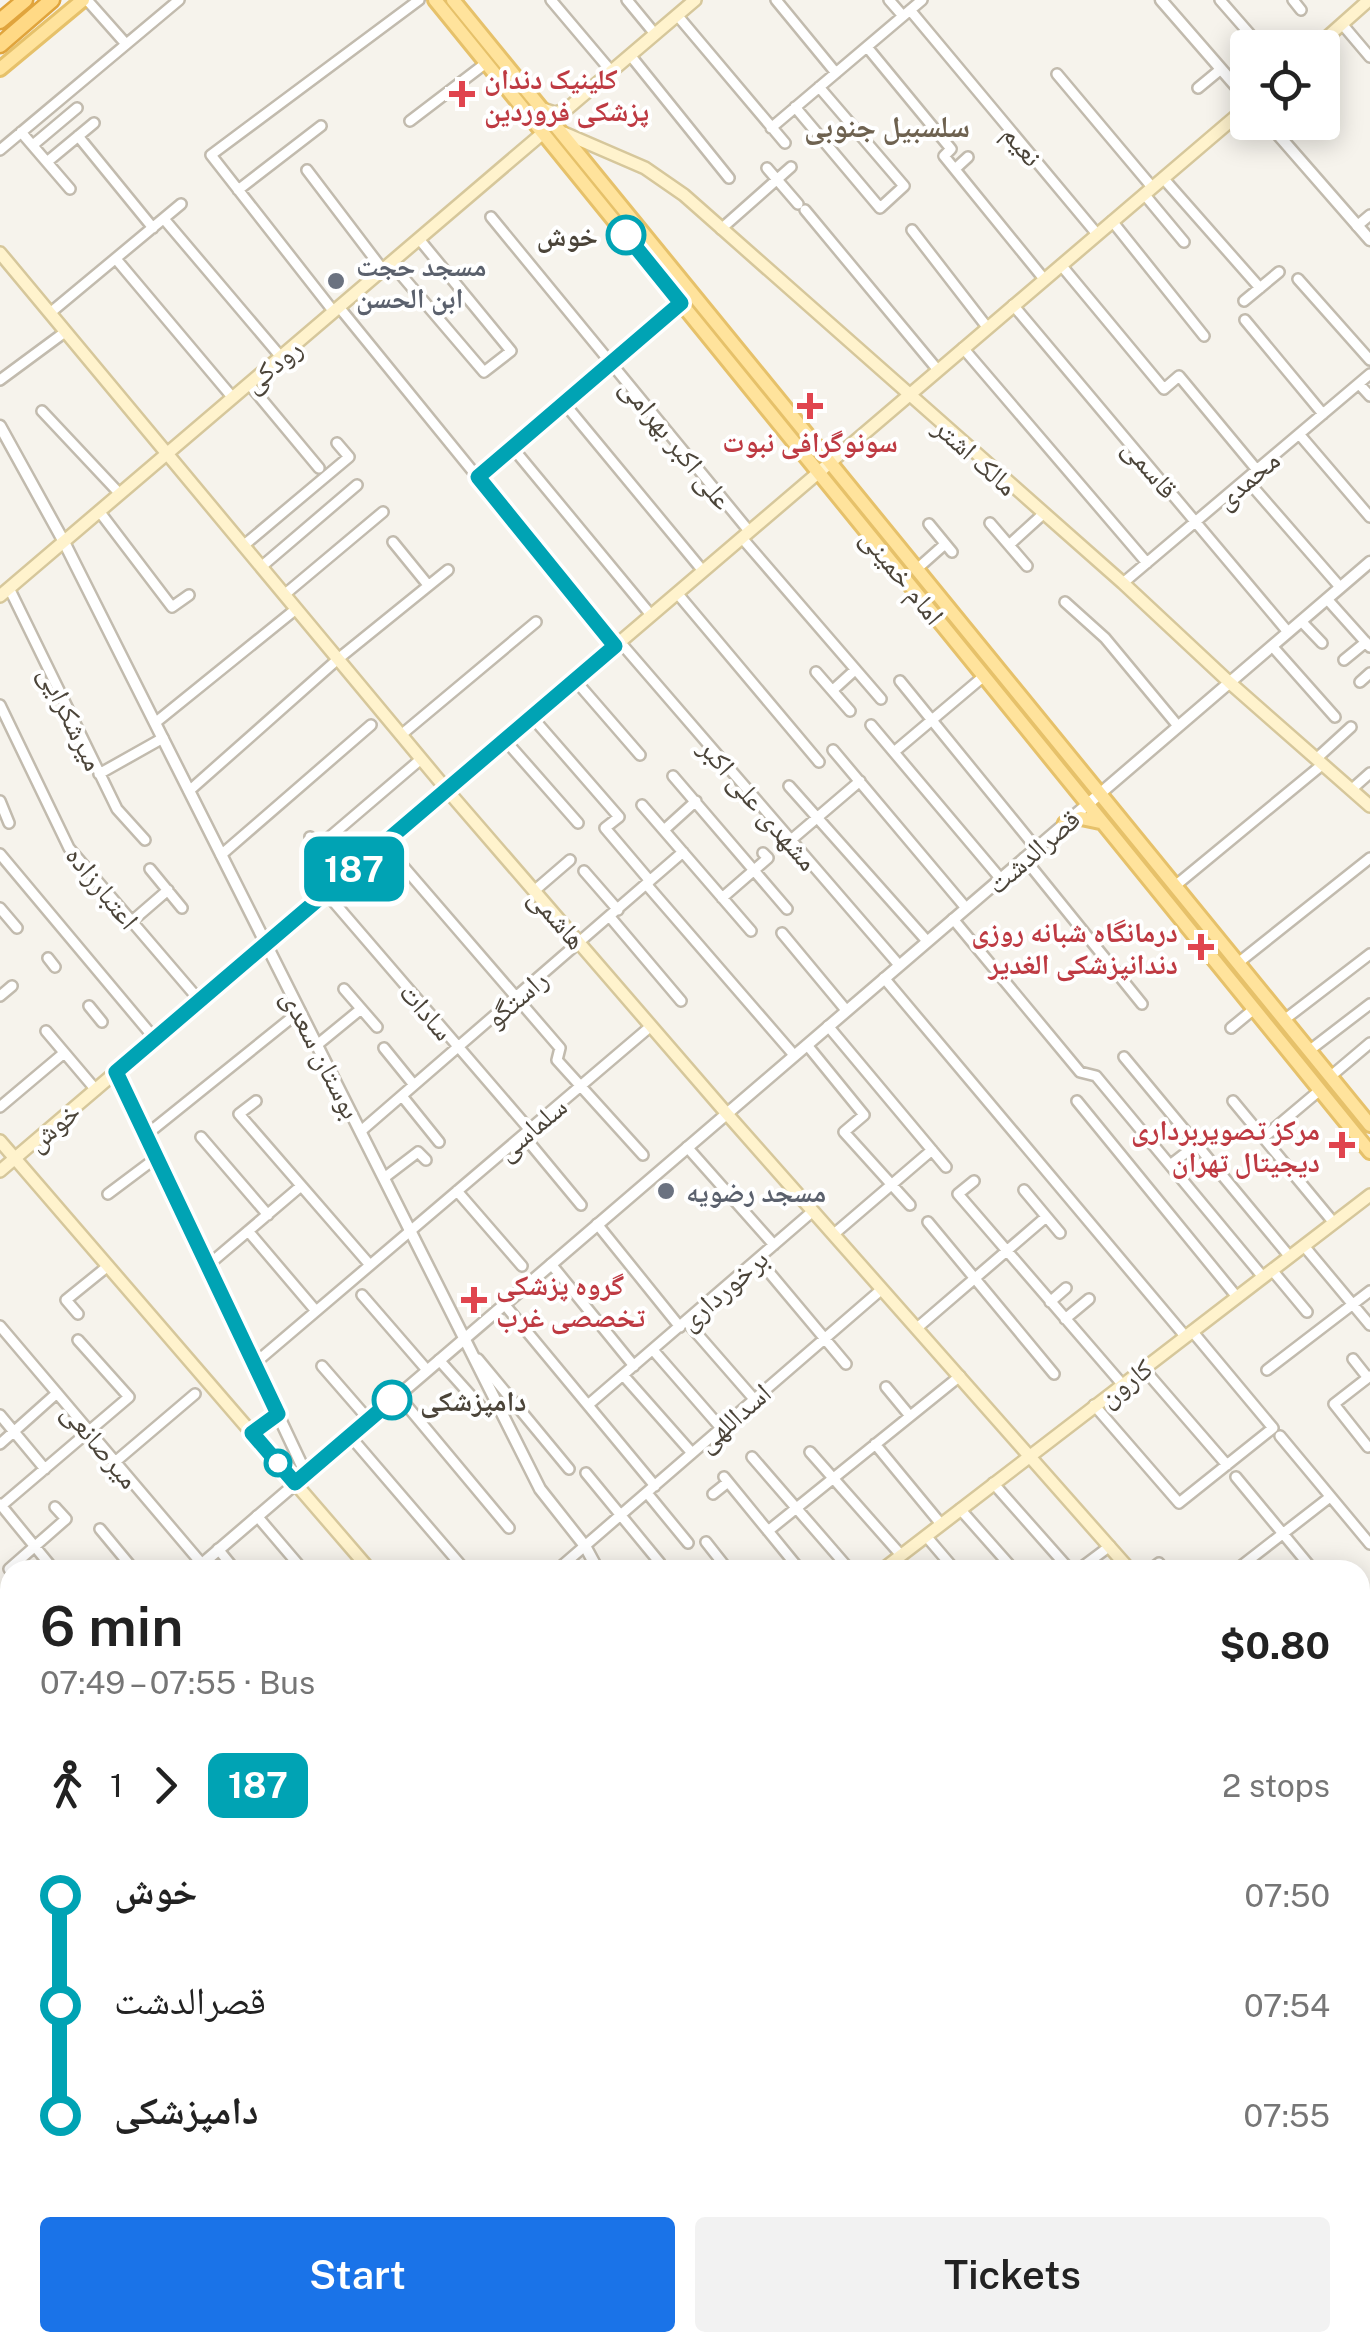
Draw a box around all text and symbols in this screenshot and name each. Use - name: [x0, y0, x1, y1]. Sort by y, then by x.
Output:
- map controls: [1230, 30, 1340, 140]
- button: locate: [1230, 30, 1340, 140]
- place label: کلینیک دندان پزشکی فروردین: [484, 62, 649, 129]
- marker: کلینیک دندان پزشکی فروردین: [449, 81, 475, 107]
- district label: سلسبیل جنوبی: [804, 108, 970, 145]
- street label: نعیم: [994, 117, 1050, 174]
- marker: خوش: [607, 216, 645, 254]
- place label: خوش: [536, 219, 598, 253]
- place label: مسجد حجت ابن الحسن: [356, 249, 487, 316]
- marker: مسجد حجت ابن الحسن: [325, 270, 347, 292]
- street label: رودکی: [236, 331, 309, 401]
- street label: علی اکبر بهرامی: [612, 370, 740, 517]
- marker: سونوگرافی نبوت: [797, 393, 823, 419]
- street label: مالک اشتر: [927, 409, 1024, 502]
- place label: سونوگرافی نبوت: [722, 425, 898, 460]
- street label: قاسمی: [1115, 431, 1186, 506]
- street label: محمدی: [1208, 443, 1286, 516]
- street label: امام خمینی: [852, 521, 952, 633]
- street label: میرشکرایی: [31, 660, 111, 777]
- street label: مشهدی علی اکبر: [691, 730, 825, 878]
- street label: قصرالدشت: [980, 802, 1086, 900]
- line badge: 187: [296, 836, 412, 902]
- street label: اعتبارزاده: [60, 839, 146, 935]
- text: 187: [324, 849, 384, 890]
- street label: هاشمی: [521, 881, 594, 957]
- place label: درمانگاه شبانه روزی دندانپزشکی الغدیر: [971, 915, 1178, 982]
- marker: درمانگاه شبانه روزی دندانپزشکی الغدیر: [1188, 934, 1214, 960]
- street label: راستگو: [478, 962, 554, 1034]
- street label: سادات: [393, 975, 461, 1047]
- street label: بوستان سعدی: [275, 984, 369, 1124]
- street label: سلماسی: [489, 1089, 574, 1168]
- street label: خوش: [20, 1094, 88, 1159]
- place label: مرکز تصویربرداری دیجیتال تهران: [1131, 1113, 1320, 1179]
- marker: مرکز تصویربرداری دیجیتال تهران: [1329, 1132, 1355, 1158]
- place label: مسجد رضویه: [686, 1175, 826, 1208]
- marker: مسجد رضویه: [655, 1180, 677, 1202]
- street label: برخورداری: [672, 1241, 775, 1337]
- place label: گروه پزشکی تخصصی غرب: [496, 1268, 646, 1335]
- marker: گروه پزشکی تخصصی غرب: [461, 1287, 487, 1313]
- street label: کارون: [1091, 1351, 1159, 1414]
- street label: اسداللهی: [689, 1376, 778, 1460]
- marker: دامپزشکی: [373, 1381, 411, 1419]
- place label: دامپزشکی: [420, 1384, 527, 1419]
- street label: میرصانعی: [54, 1395, 146, 1496]
- unlabelled marker: [265, 1450, 291, 1476]
- text: 6 min: [40, 1594, 183, 1658]
- text: $0.80: [1220, 1623, 1330, 1668]
- text: 07:49 – 07:55 · Bus: [40, 1664, 315, 1701]
- icon: walk: [40, 1758, 95, 1813]
- icon: forward: [138, 1758, 193, 1813]
- text: 187: [228, 1765, 288, 1806]
- text: 1: [110, 1767, 123, 1804]
- text: 2 stops: [1222, 1767, 1330, 1804]
- text: خوش: [114, 1868, 198, 1913]
- text: 07:50: [1244, 1877, 1330, 1914]
- text: قصرالدشت: [114, 1978, 266, 2023]
- text: 07:54: [1244, 1987, 1330, 2024]
- text: دامپزشکی: [114, 2088, 259, 2133]
- text: 07:55: [1244, 2097, 1330, 2134]
- button: Start: [40, 2217, 675, 2332]
- button: Tickets: [695, 2217, 1330, 2332]

